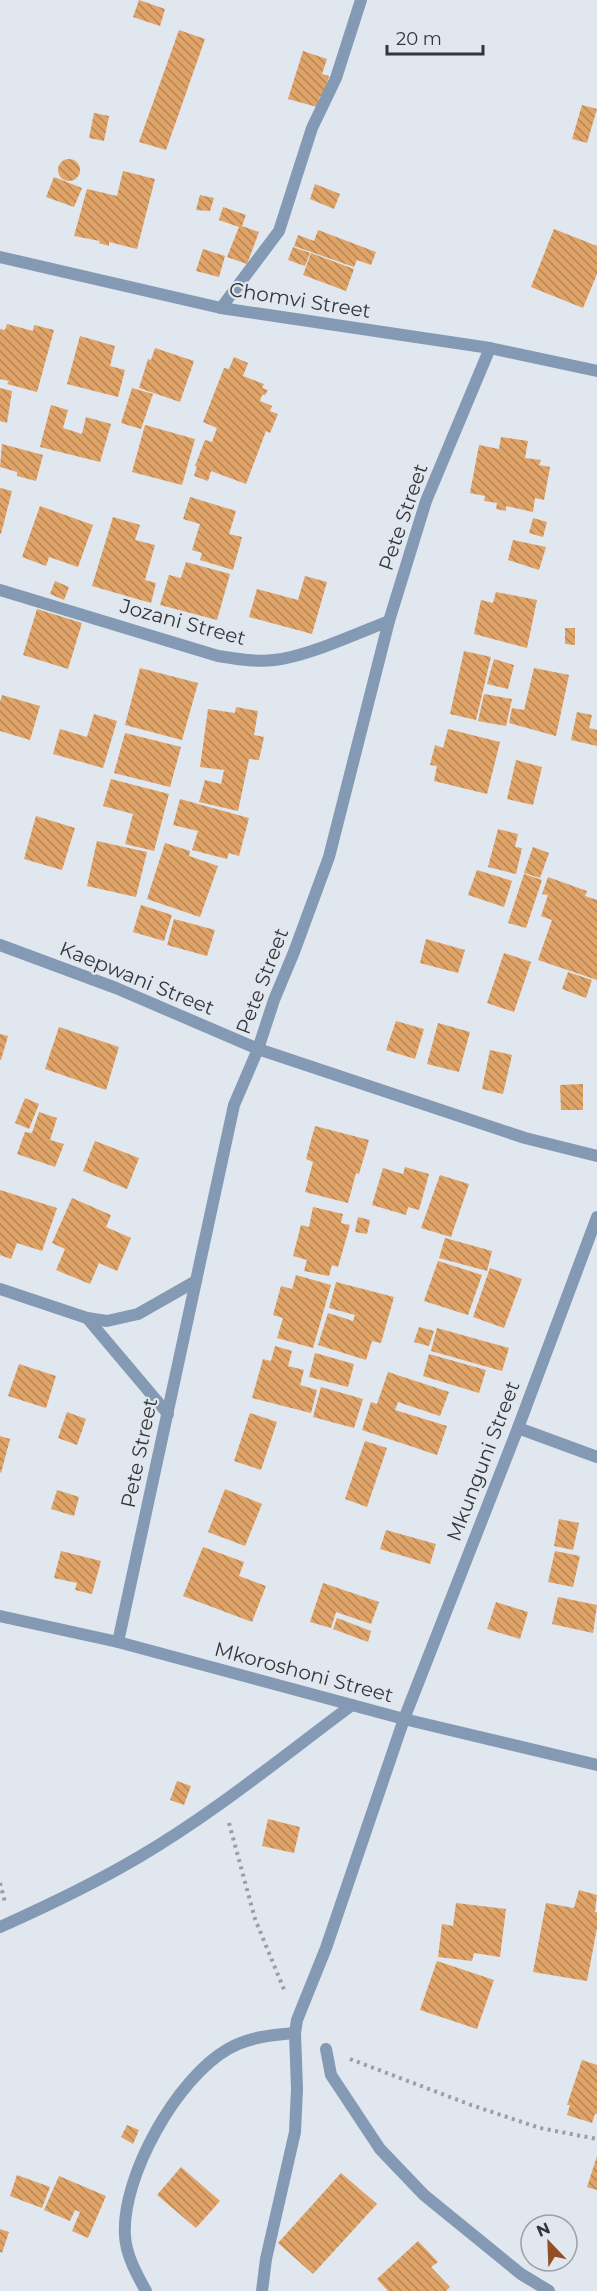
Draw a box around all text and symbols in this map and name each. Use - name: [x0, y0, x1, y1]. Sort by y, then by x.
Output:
- scale bar: [387, 18, 483, 56]
- text: 20 m: [396, 28, 442, 50]
- street label: Chomvi Street: [227, 277, 373, 323]
- street label: Pete Street: [373, 460, 433, 574]
- street label: Jozani Street: [117, 593, 248, 650]
- street label: Pete Street: [231, 925, 293, 1037]
- street label: Kaepwani Street: [56, 936, 218, 1020]
- street label: Mkunguni Street: [441, 1378, 525, 1544]
- street label: Pete Street: [116, 1396, 162, 1510]
- street label: Mkoroshoni Street: [212, 1637, 396, 1707]
- north arrow: [519, 2213, 579, 2273]
- text: N: [534, 2218, 553, 2241]

